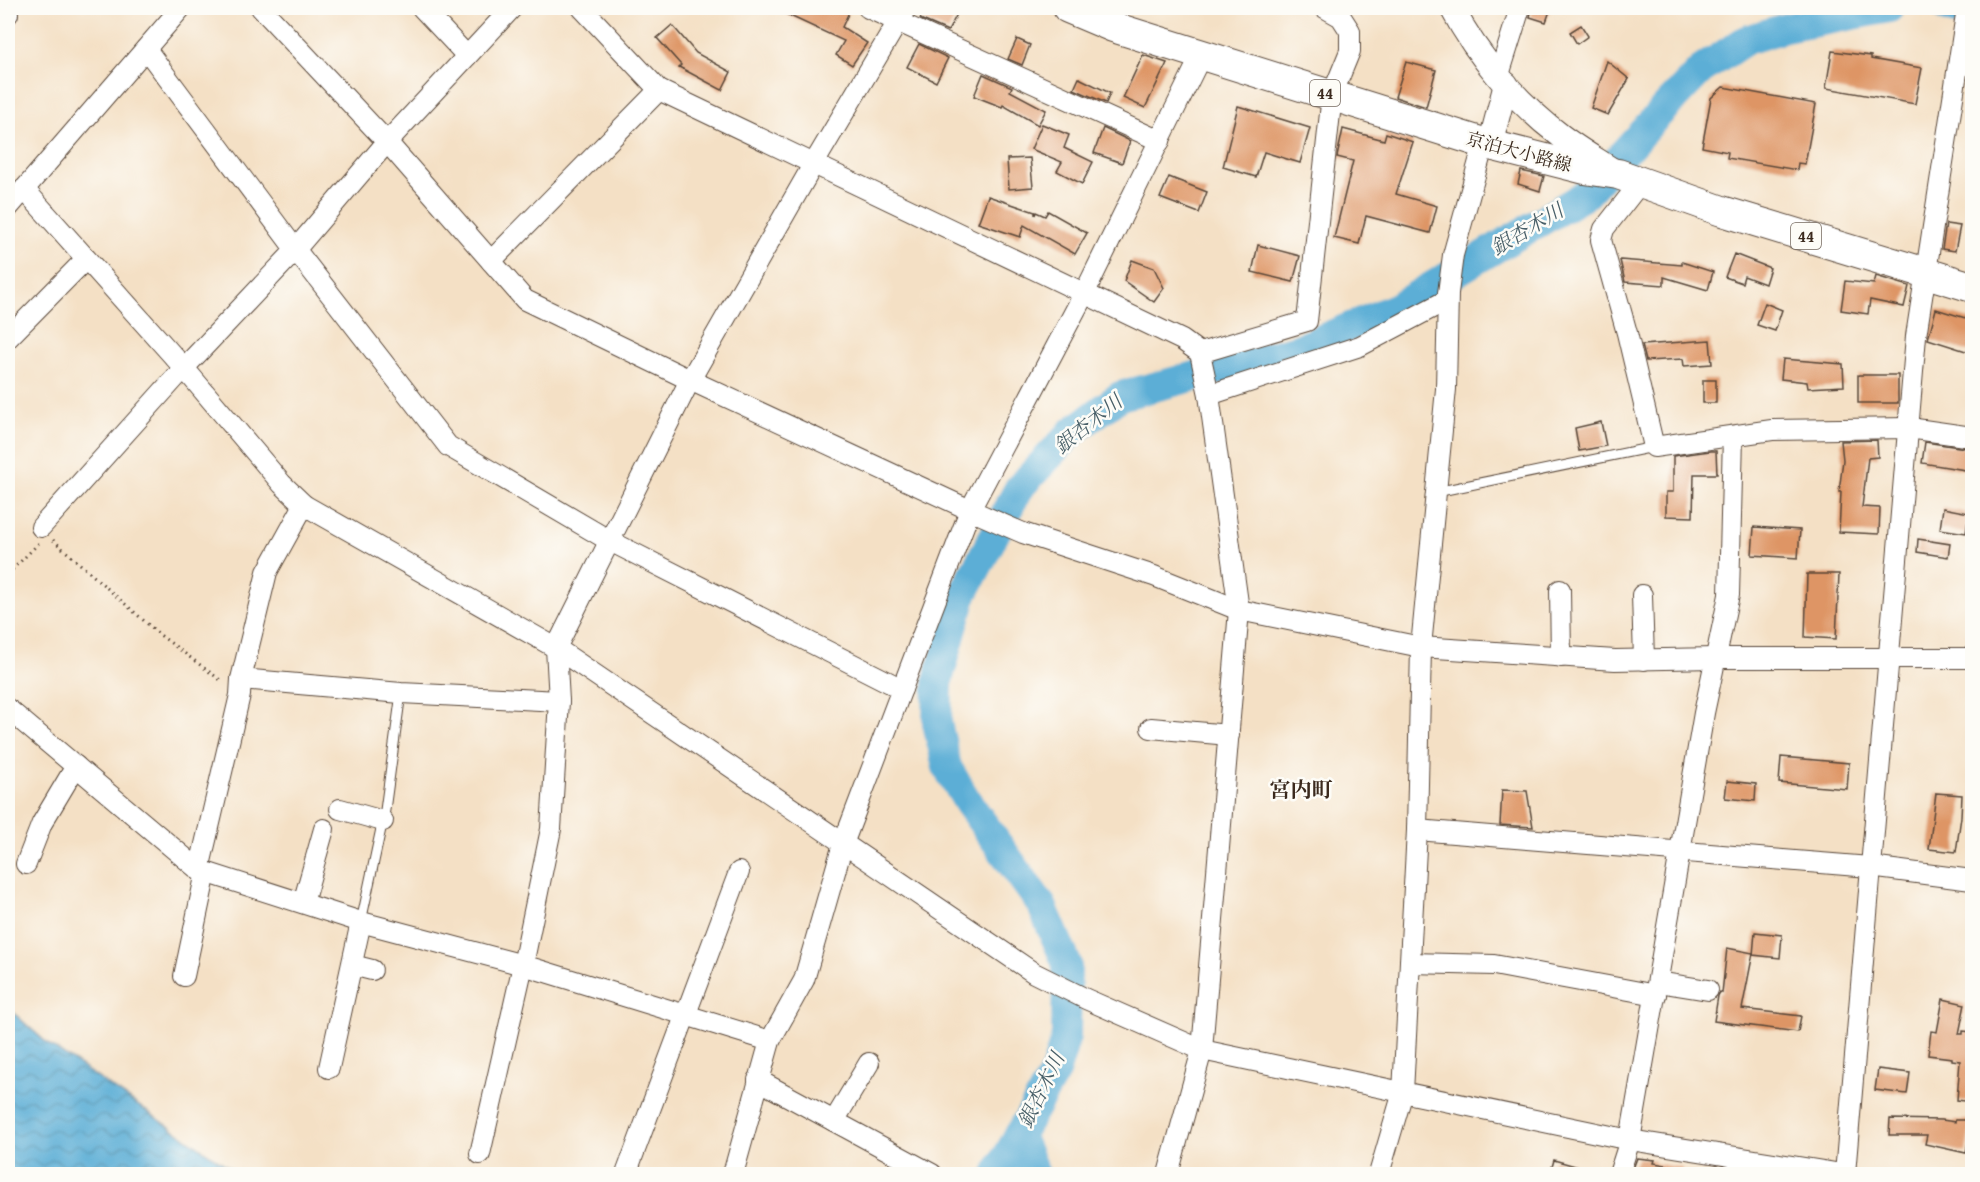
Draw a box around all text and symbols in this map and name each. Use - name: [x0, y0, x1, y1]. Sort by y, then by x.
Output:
- road number: 44: [1310, 80, 1340, 106]
- street label: 京泊大小路線: [1463, 125, 1575, 179]
- water label: 銀杏木川: [1485, 195, 1570, 262]
- road number: 44: [1791, 223, 1821, 249]
- water label: 銀杏木川: [1047, 386, 1129, 460]
- district label: 宮内町: [1270, 774, 1333, 805]
- water label: 銀杏木川: [1010, 1046, 1072, 1132]

